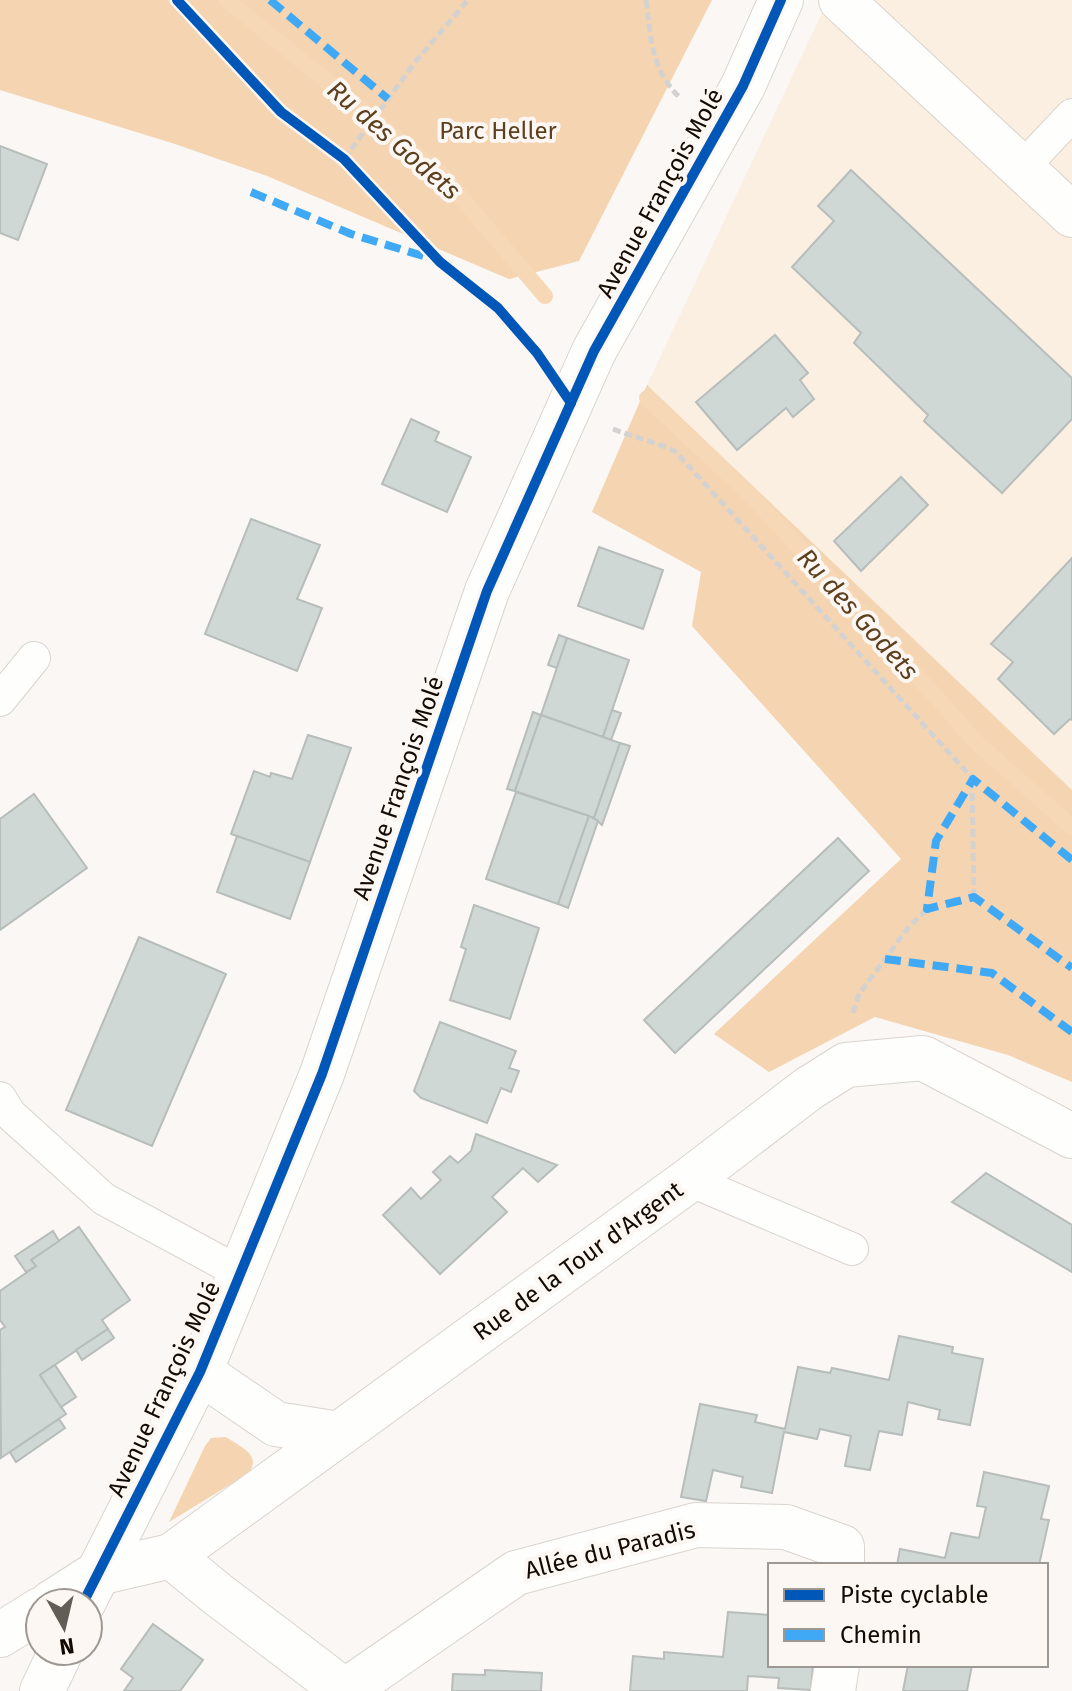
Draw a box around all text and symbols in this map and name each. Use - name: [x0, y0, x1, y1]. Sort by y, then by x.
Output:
- water label: Ru des Godets: [321, 74, 466, 207]
- street label: Avenue François Molé: [591, 84, 729, 302]
- park label: Parc Heller: [439, 117, 558, 145]
- water label: Ru des Godets: [791, 542, 925, 686]
- street label: Avenue François Molé: [347, 673, 449, 903]
- street label: Rue de la Tour d'Argent: [468, 1175, 689, 1346]
- street label: Avenue François Molé: [102, 1277, 226, 1501]
- street label: Allée du Paradis: [522, 1515, 698, 1585]
- legend: [768, 1563, 1048, 1667]
- text: Piste cyclable: [840, 1581, 989, 1609]
- north arrow: [24, 1587, 104, 1667]
- text: Chemin: [840, 1621, 922, 1649]
- text: N: [58, 1632, 76, 1661]

